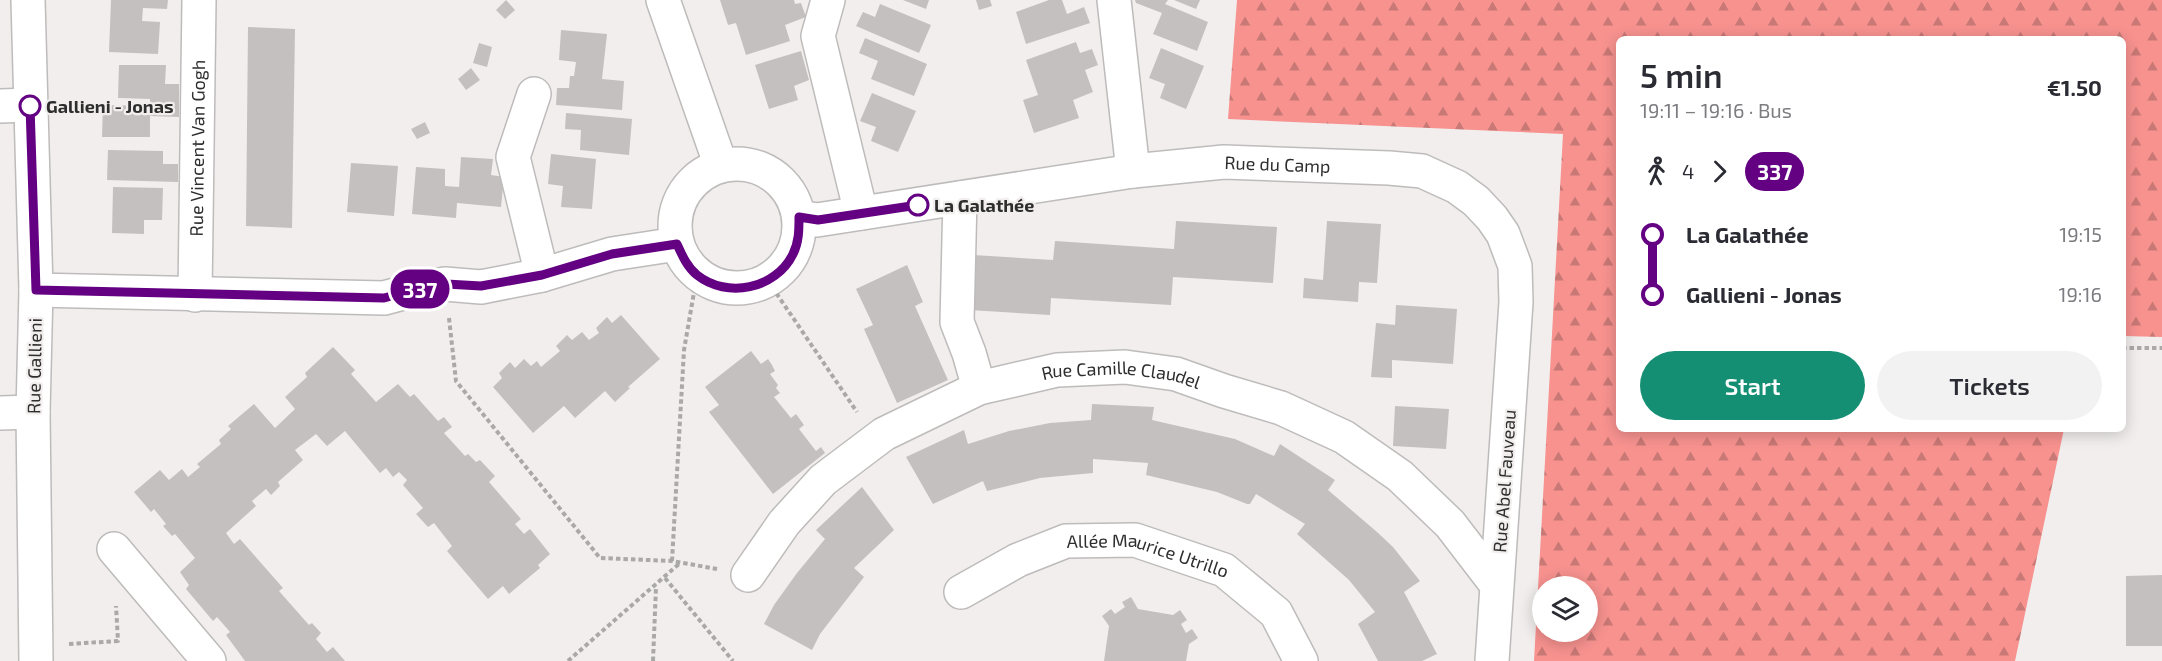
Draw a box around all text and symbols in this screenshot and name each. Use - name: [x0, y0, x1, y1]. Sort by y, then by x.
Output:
- text: 5 min: [1640, 55, 1723, 95]
- street label: Rue Vincent Van Gogh: [185, 60, 209, 237]
- text: €1.50: [2047, 74, 2102, 100]
- marker: Gallieni - Jonas: [19, 95, 41, 117]
- place label: Gallieni - Jonas: [46, 95, 173, 117]
- text: 19:11 – 19:16 · Bus: [1640, 98, 1792, 122]
- street label: Rue du Camp: [1224, 151, 1331, 177]
- icon: walk: [1640, 155, 1673, 188]
- icon: forward: [1703, 155, 1736, 188]
- text: 4: [1682, 159, 1694, 183]
- text: 337: [1757, 159, 1792, 184]
- marker: La Galathée: [907, 194, 929, 216]
- place label: La Galathée: [934, 194, 1034, 216]
- text: La Galathée: [1686, 221, 1809, 247]
- text: 19:15: [2059, 222, 2102, 246]
- line badge: 337: [386, 270, 454, 308]
- text: 337: [403, 277, 437, 302]
- text: Gallieni - Jonas: [1686, 281, 1842, 307]
- text: 19:16: [2058, 282, 2102, 306]
- street label: Rue Gallieni: [22, 318, 46, 414]
- button: Start: [1640, 351, 1865, 420]
- button: Tickets: [1877, 351, 2102, 420]
- street label: Rue Camille Claudel: [1039, 356, 1204, 393]
- street label: Rue Abel Fauveau: [1488, 409, 1520, 553]
- street label: Allée Maurice Utrillo: [1066, 529, 1232, 582]
- map controls: [1532, 576, 1598, 642]
- button: layers: [1532, 576, 1598, 642]

